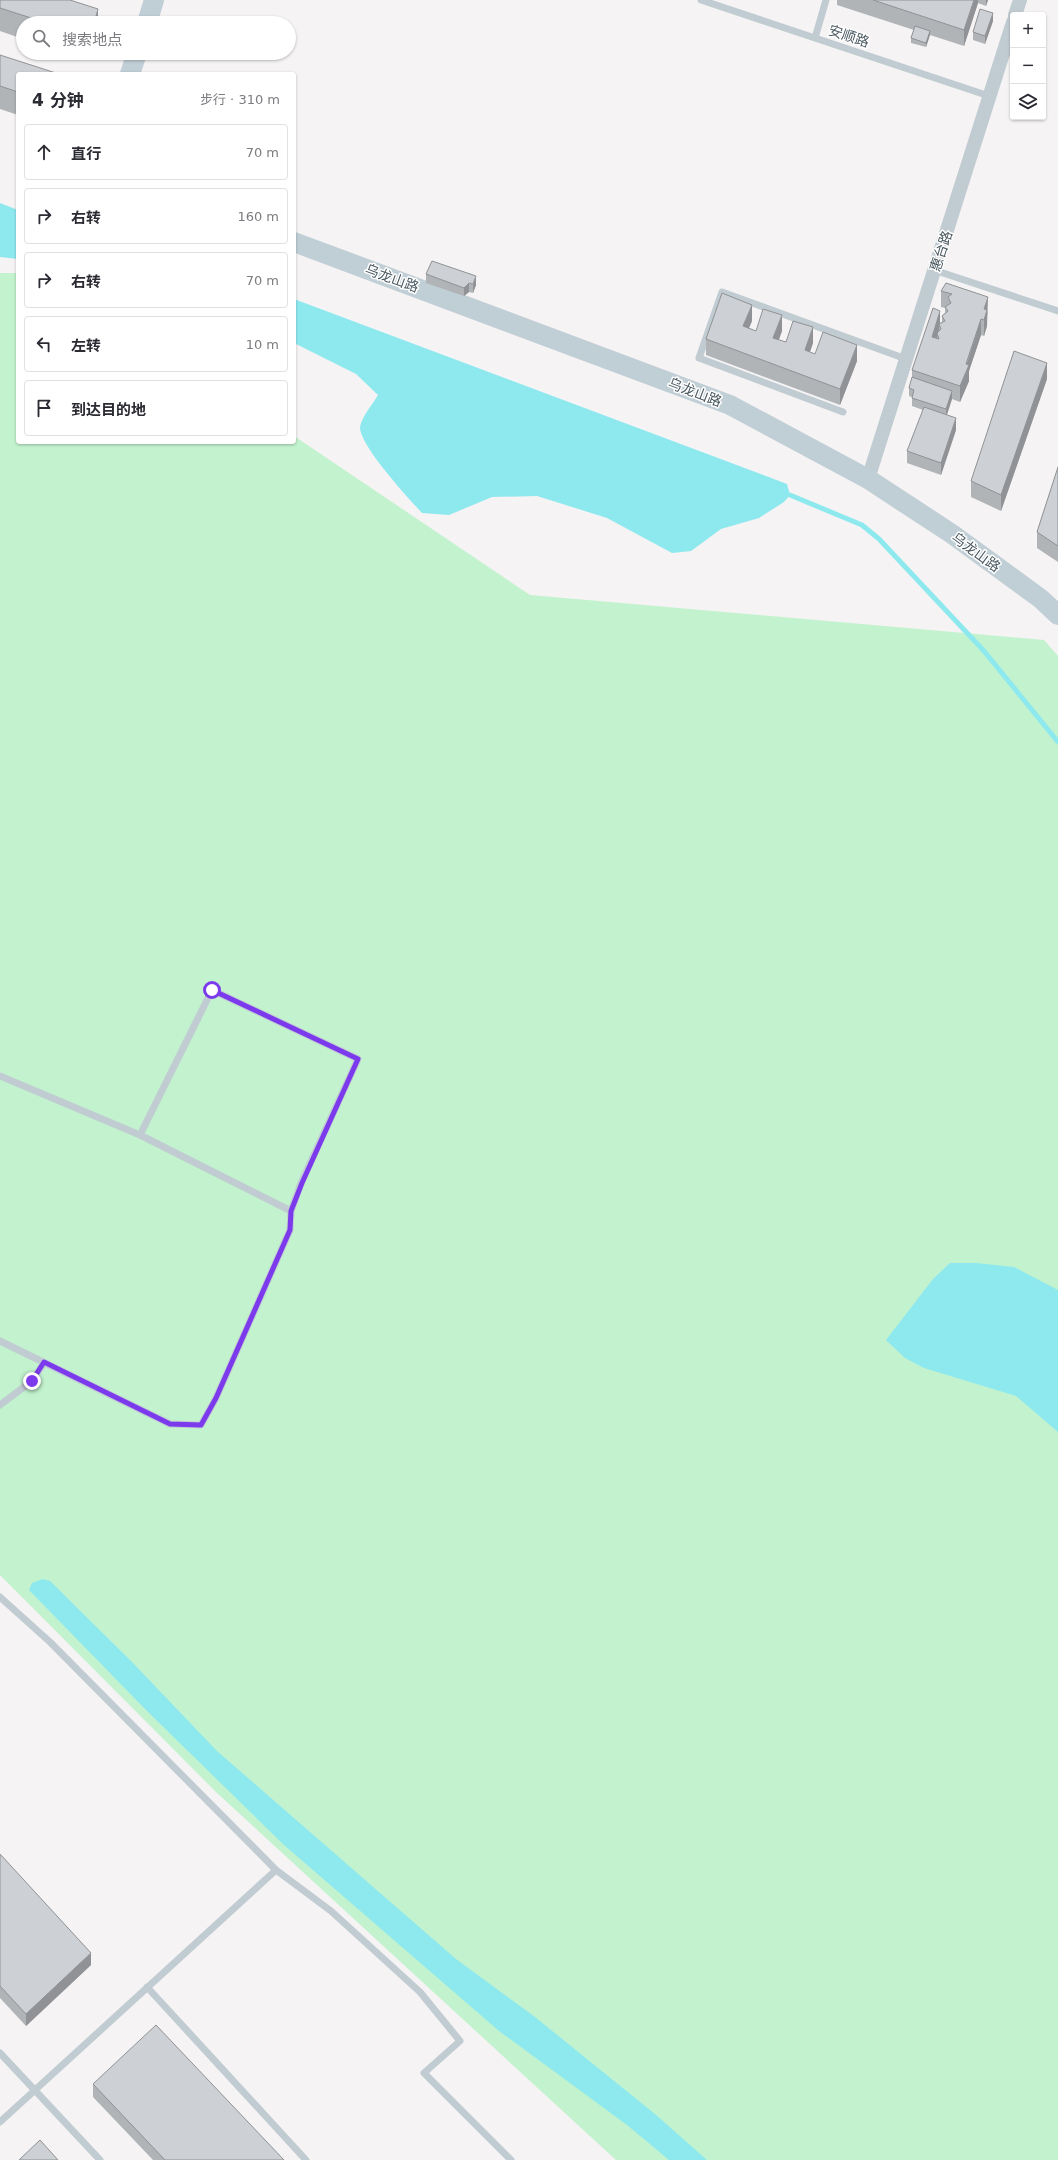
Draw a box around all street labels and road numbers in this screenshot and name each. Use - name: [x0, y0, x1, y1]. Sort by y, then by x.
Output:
- street label: 安顺路: [827, 22, 871, 50]
- street label: 惠台路: [927, 229, 955, 273]
- street label: 乌龙山路: [363, 261, 421, 295]
- street label: 乌龙山路: [666, 374, 724, 410]
- street label: 乌龙山路: [949, 529, 1003, 575]

